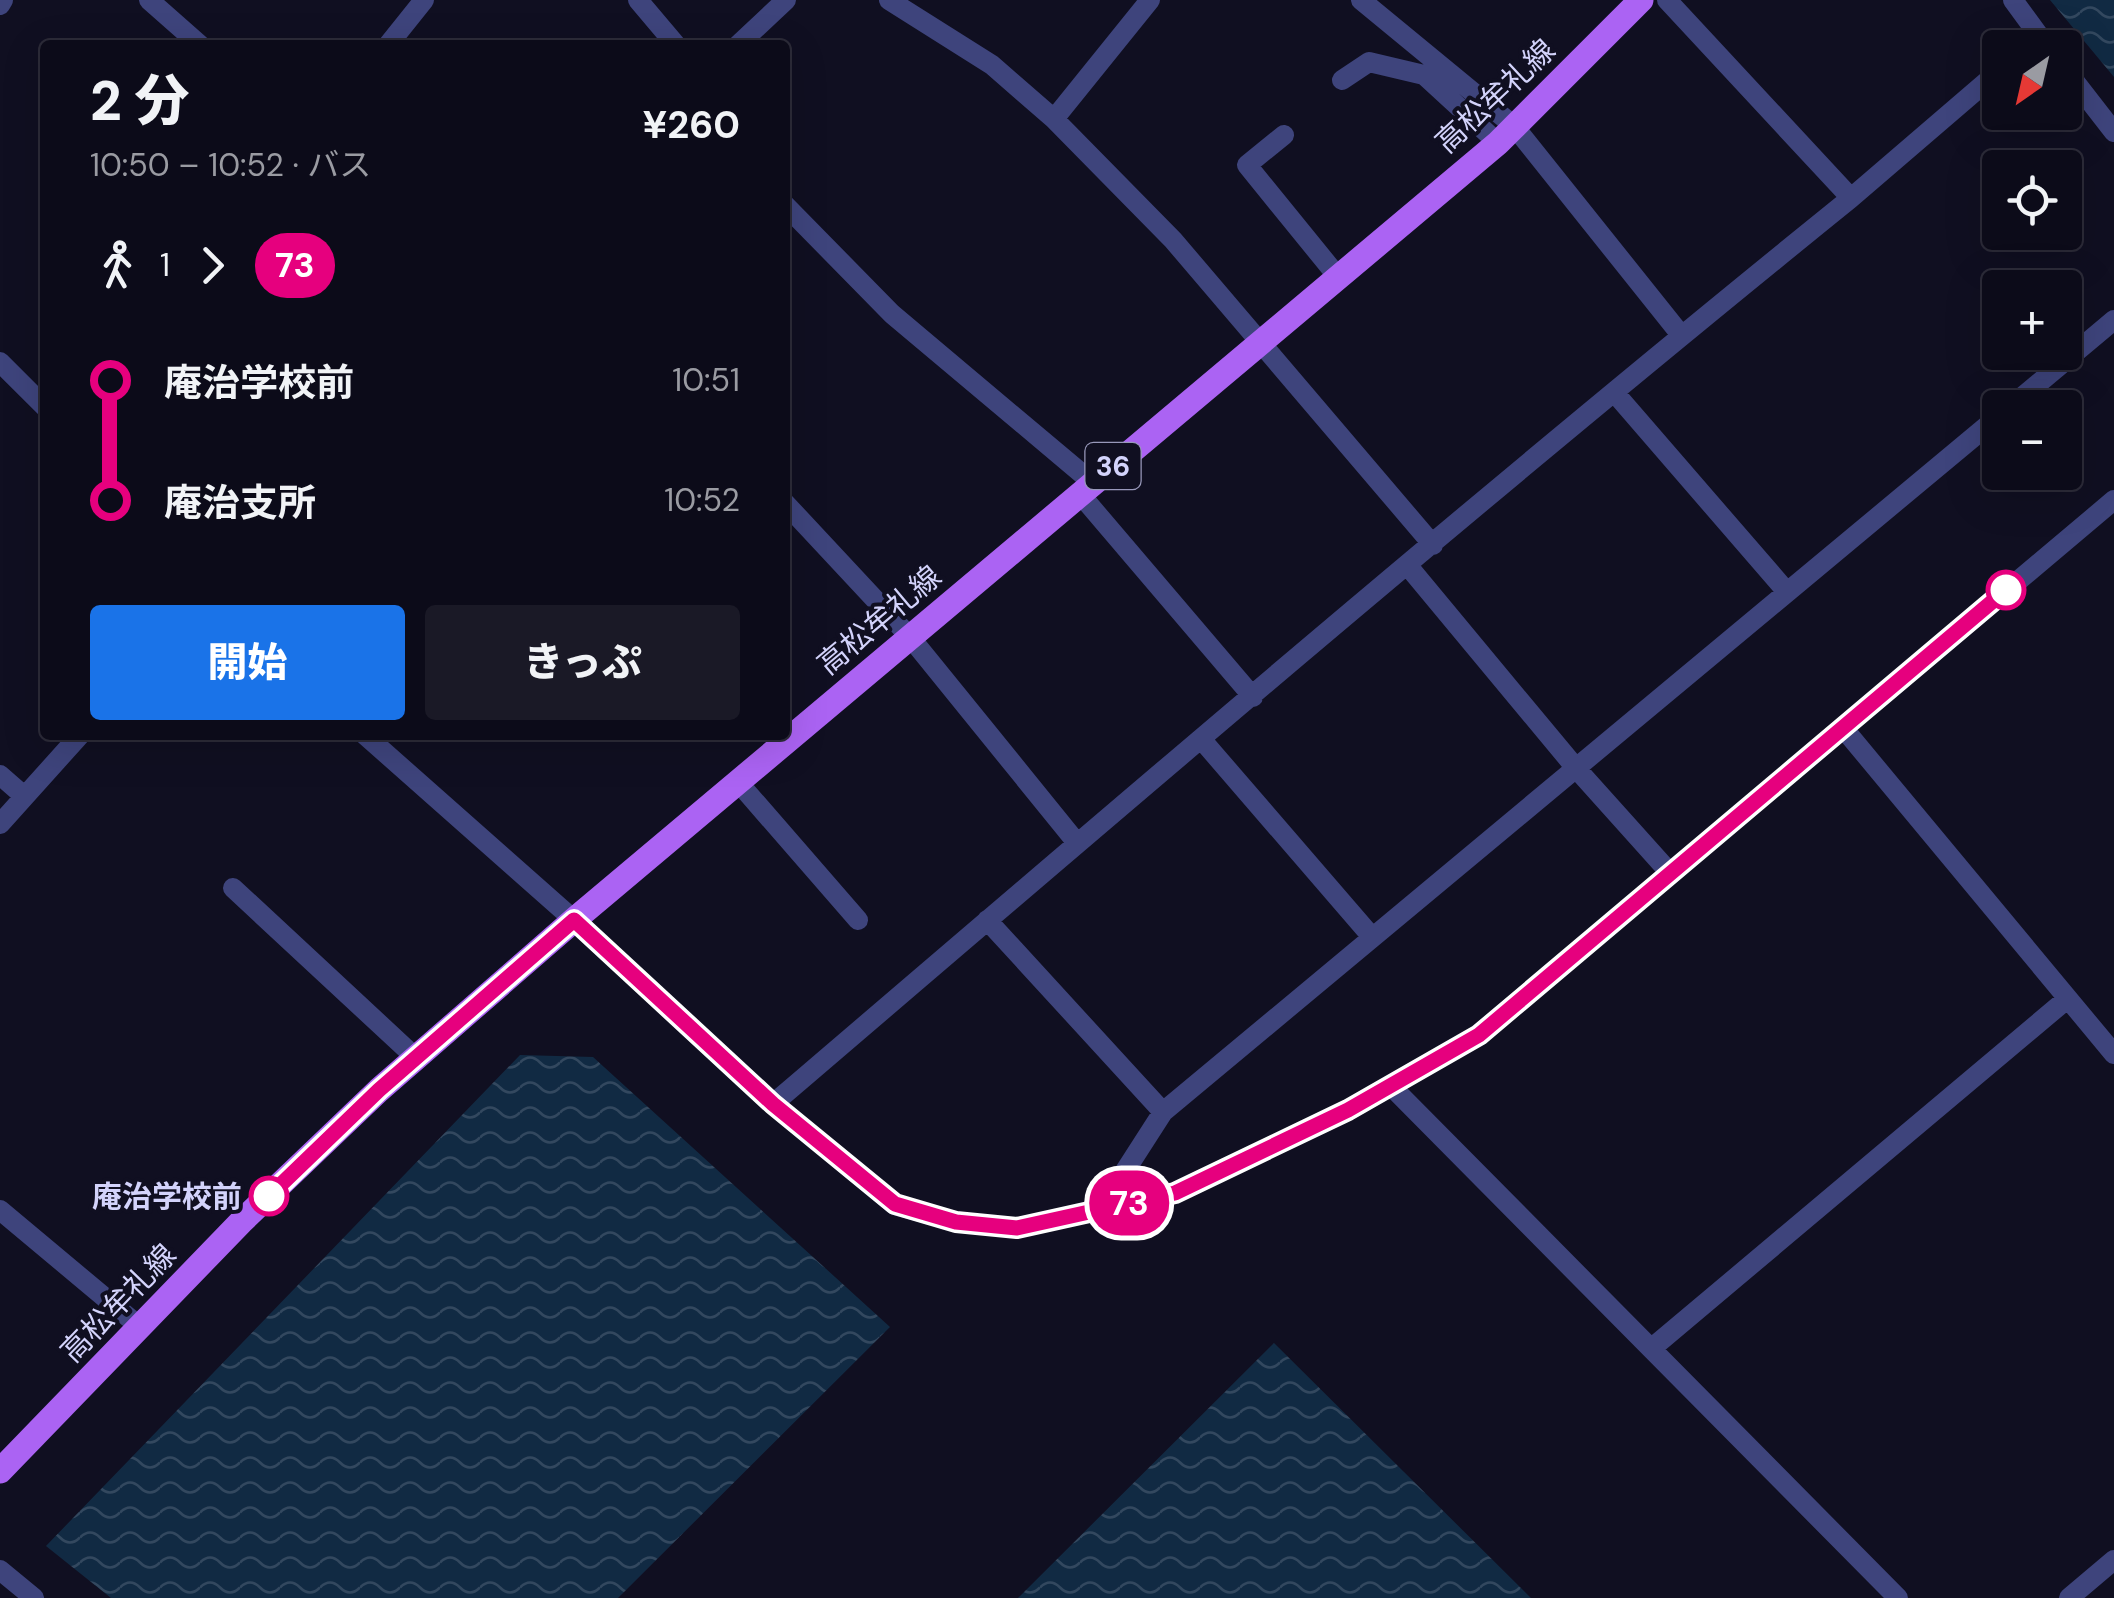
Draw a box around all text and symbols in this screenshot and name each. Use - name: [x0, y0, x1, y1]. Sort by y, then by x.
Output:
- north arrow: [1982, 30, 2082, 130]
- map controls: [1982, 30, 2082, 490]
- street label: 高松牟礼線: [1427, 31, 1563, 161]
- text: 2 分: [90, 65, 190, 137]
- text: ¥260: [643, 100, 740, 150]
- text: 10:50 – 10:52 · バス: [90, 144, 371, 186]
- button: locate: [1982, 150, 2082, 250]
- icon: walk: [90, 238, 145, 293]
- icon: forward: [185, 238, 240, 293]
- text: 73: [275, 242, 315, 288]
- text: 1: [160, 244, 170, 286]
- button: +: [1982, 270, 2082, 370]
- text: 庵治学校前: [164, 358, 354, 408]
- text: 10:51: [672, 359, 740, 401]
- button: −: [1982, 390, 2082, 490]
- road number: 36: [1086, 443, 1140, 489]
- text: 庵治支所: [164, 478, 316, 528]
- text: 10:52: [664, 479, 740, 521]
- street label: 高松牟礼線: [809, 557, 949, 683]
- unlabelled marker: [1987, 571, 2025, 609]
- button: 開始: [90, 605, 405, 720]
- button: きっぷ: [425, 605, 740, 720]
- line badge: 73: [1084, 1170, 1174, 1236]
- place label: 庵治学校前: [92, 1177, 242, 1216]
- marker: 庵治学校前: [250, 1177, 288, 1215]
- text: 73: [1109, 1180, 1149, 1226]
- street label: 高松牟礼線: [52, 1236, 184, 1370]

